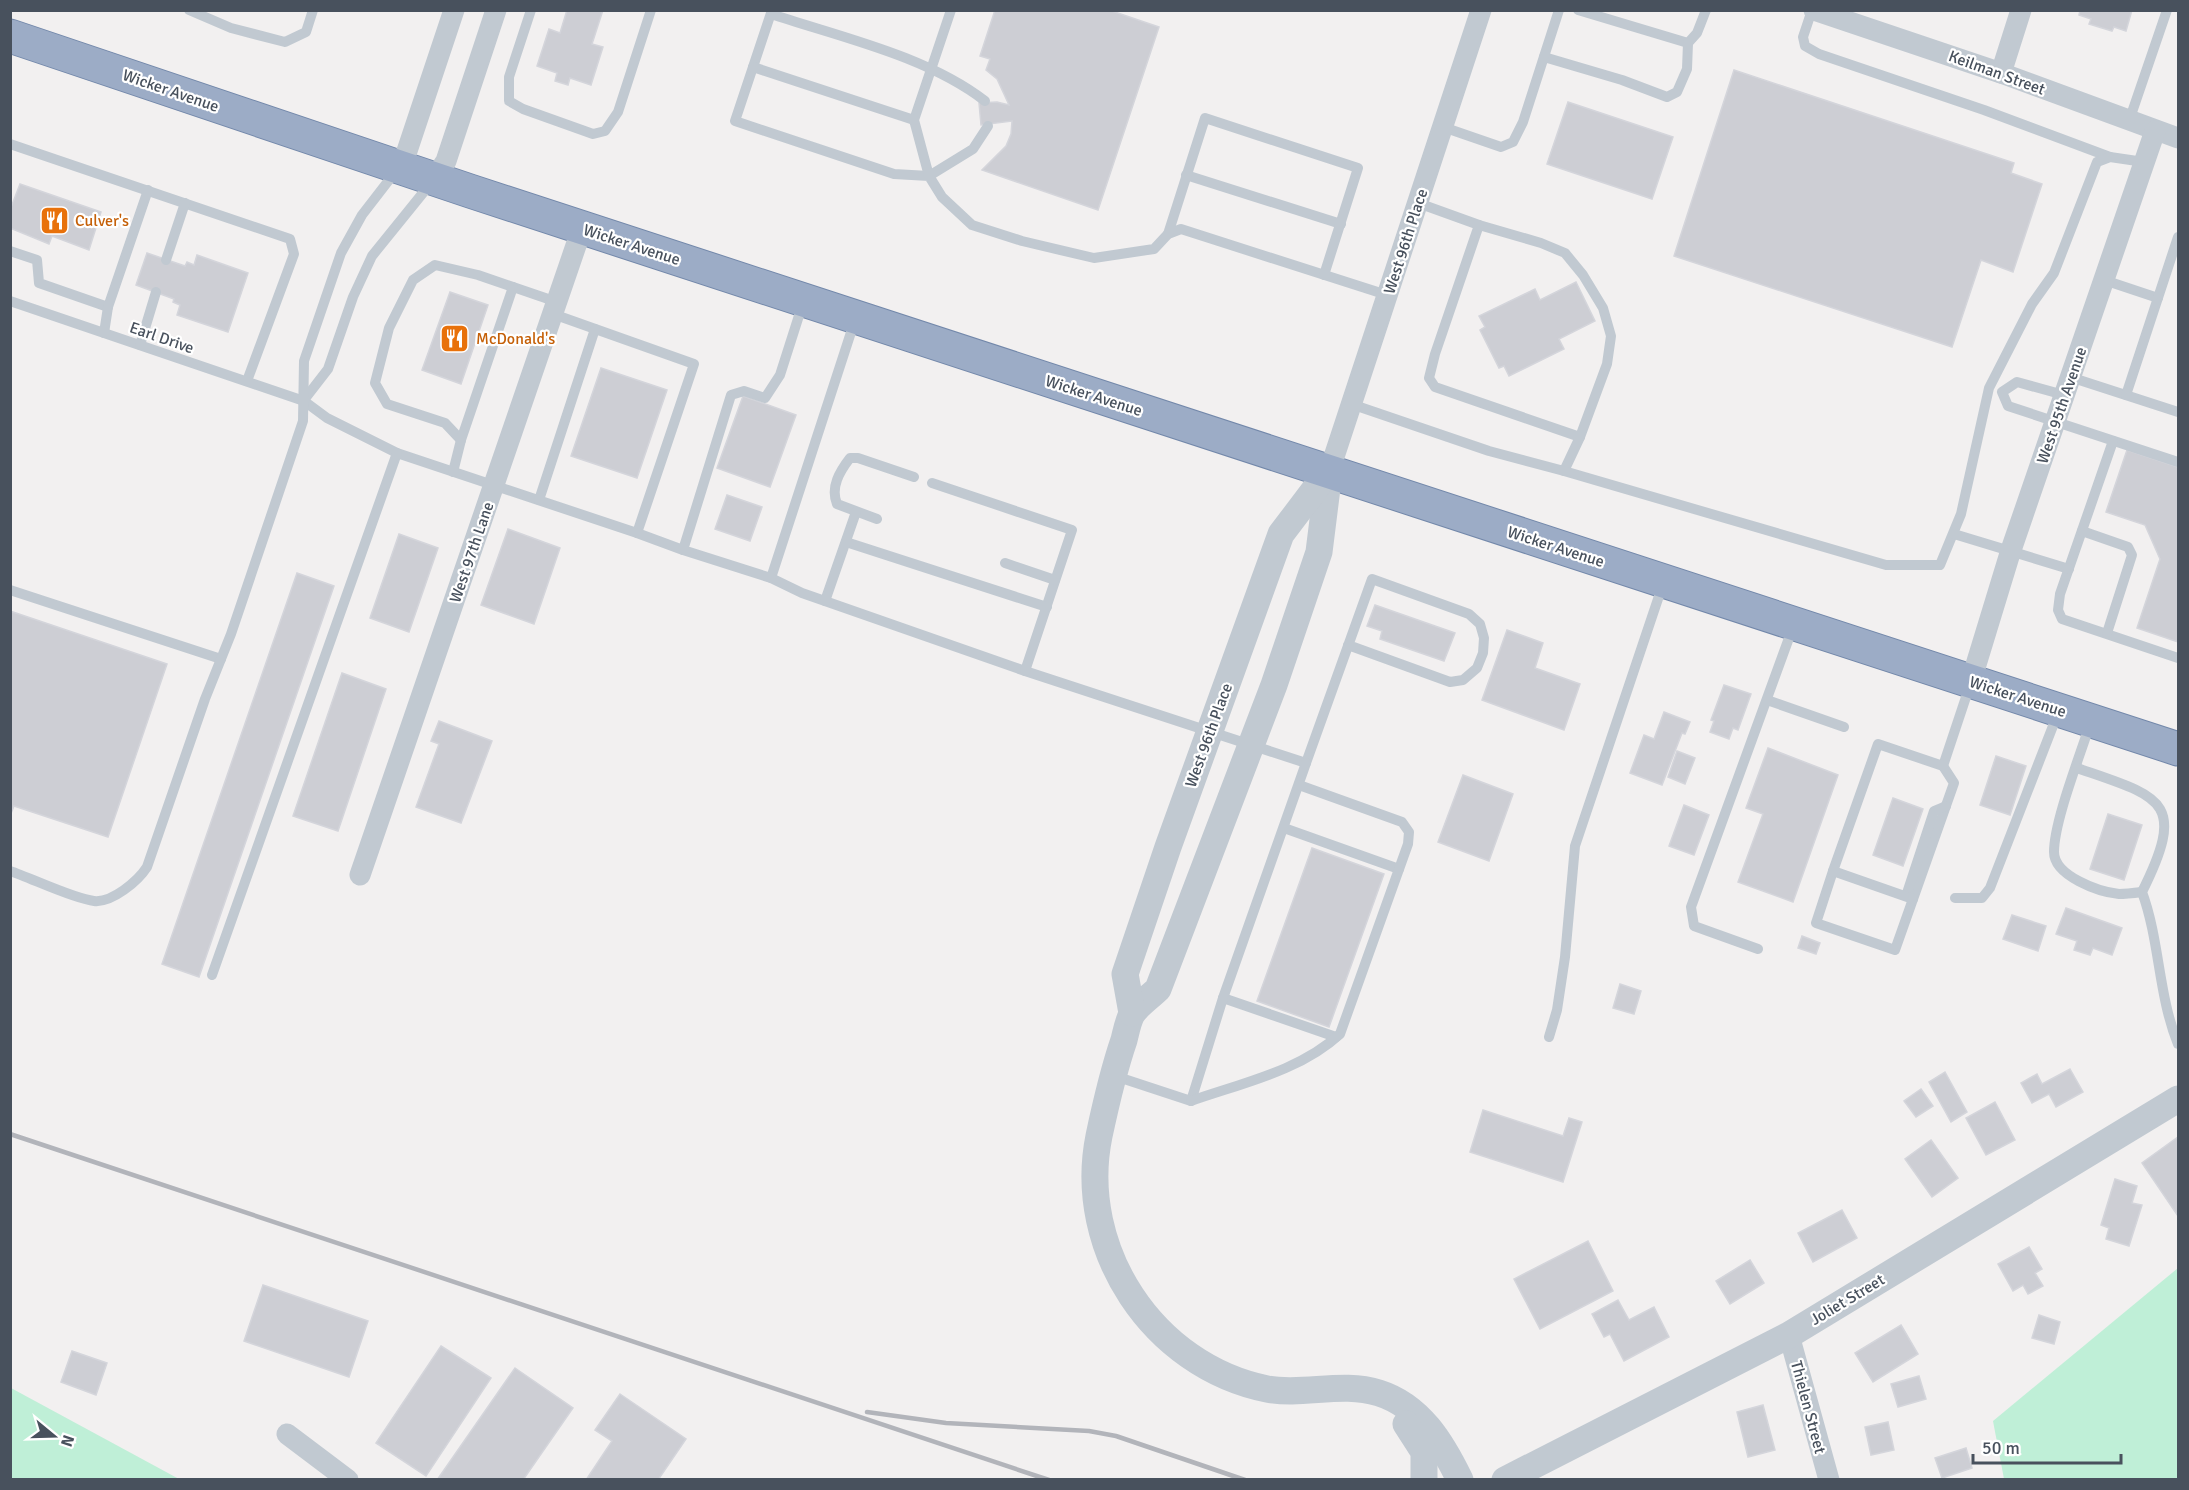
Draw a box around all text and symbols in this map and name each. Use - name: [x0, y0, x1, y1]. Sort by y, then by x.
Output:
- street label: Keilman Street: [1946, 46, 2048, 100]
- street label: Wicker Avenue: [120, 65, 222, 117]
- street label: West 96th Place: [1380, 186, 1432, 296]
- restaurant icon: Culver's: [38, 204, 70, 236]
- place label: Culver's: [75, 211, 129, 231]
- street label: Wicker Avenue: [581, 220, 683, 270]
- street label: Earl Drive: [127, 318, 197, 358]
- restaurant icon: McDonald's: [439, 322, 471, 354]
- place label: McDonald's: [476, 329, 555, 349]
- street label: West 95th Avenue: [2033, 344, 2091, 466]
- street label: Wicker Avenue: [1043, 371, 1145, 421]
- street label: West 97th Lane: [445, 499, 499, 605]
- street label: Wicker Avenue: [1505, 522, 1607, 572]
- street label: Wicker Avenue: [1967, 672, 2069, 722]
- street label: West 96th Place: [1181, 680, 1237, 790]
- street label: Joliet Street: [1807, 1270, 1889, 1330]
- street label: Thielen Street: [1786, 1359, 1830, 1456]
- north arrow: [24, 1406, 84, 1466]
- scale bar: [1973, 1427, 2122, 1465]
- text: N: [56, 1432, 79, 1449]
- text: 50 m: [1982, 1437, 2020, 1459]

